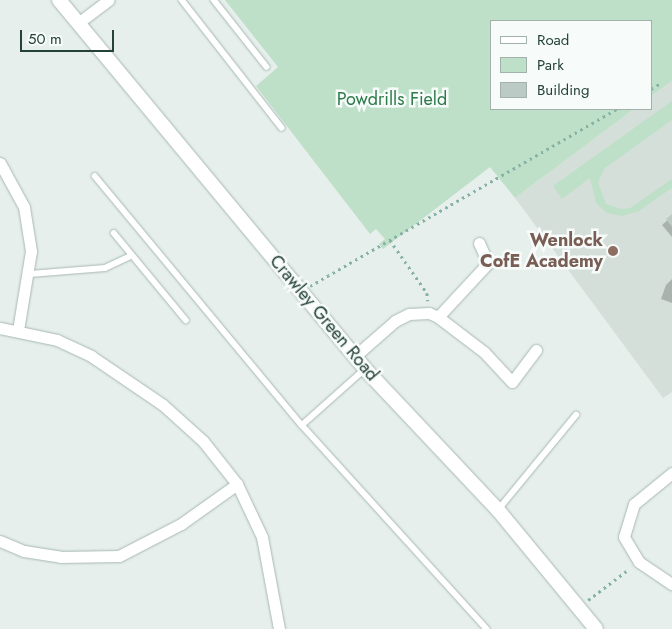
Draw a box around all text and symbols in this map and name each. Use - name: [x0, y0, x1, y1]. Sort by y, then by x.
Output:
- scale bar: [22, 20, 116, 52]
- legend: [490, 20, 652, 110]
- text: 50 m: [28, 28, 62, 50]
- text: Road: [537, 29, 569, 51]
- text: Park: [537, 54, 564, 76]
- text: Building: [537, 79, 589, 101]
- park label: Powdrills Field: [337, 88, 447, 110]
- place label: Wenlock CofE Academy: [480, 230, 603, 272]
- marker: Wenlock CofE Academy: [607, 245, 619, 257]
- street label: Crawley Green Road: [265, 251, 383, 385]

